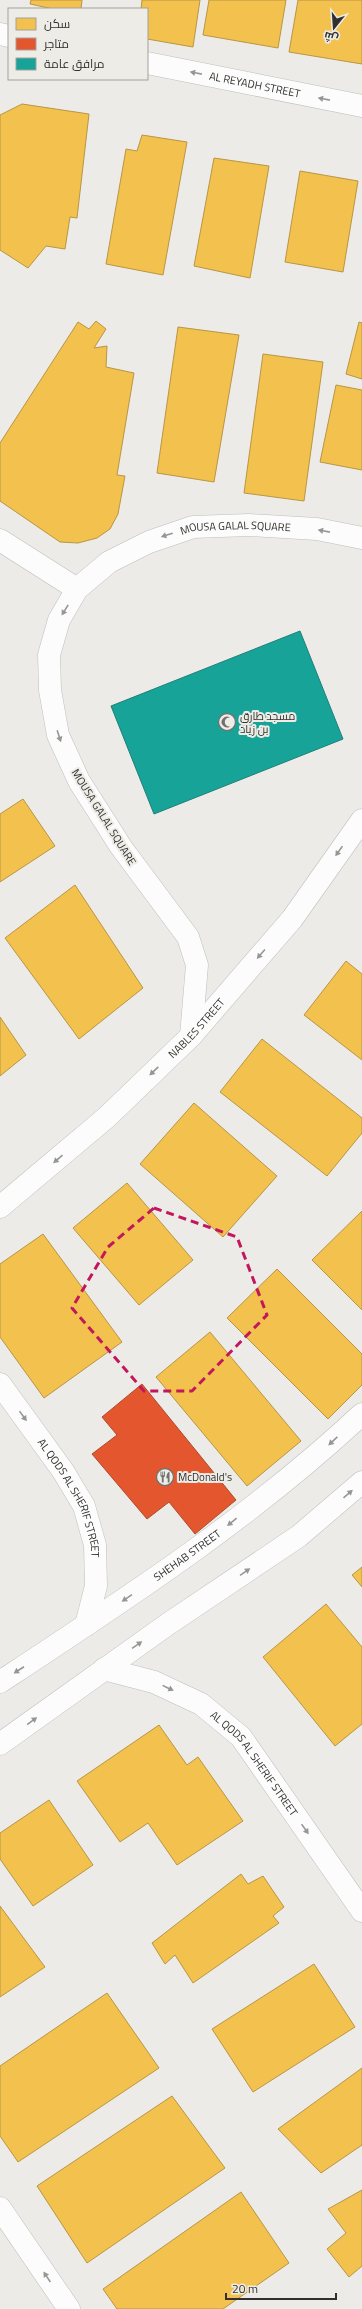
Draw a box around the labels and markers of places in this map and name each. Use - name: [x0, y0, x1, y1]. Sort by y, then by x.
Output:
- place label: مسجد طارق بن زياد: [240, 708, 295, 737]
- mosque icon: مسجد طارق بن زياد: [217, 712, 237, 732]
- restaurant icon: McDonald's: [155, 1467, 175, 1487]
- place label: McDonald's: [178, 1469, 232, 1485]

